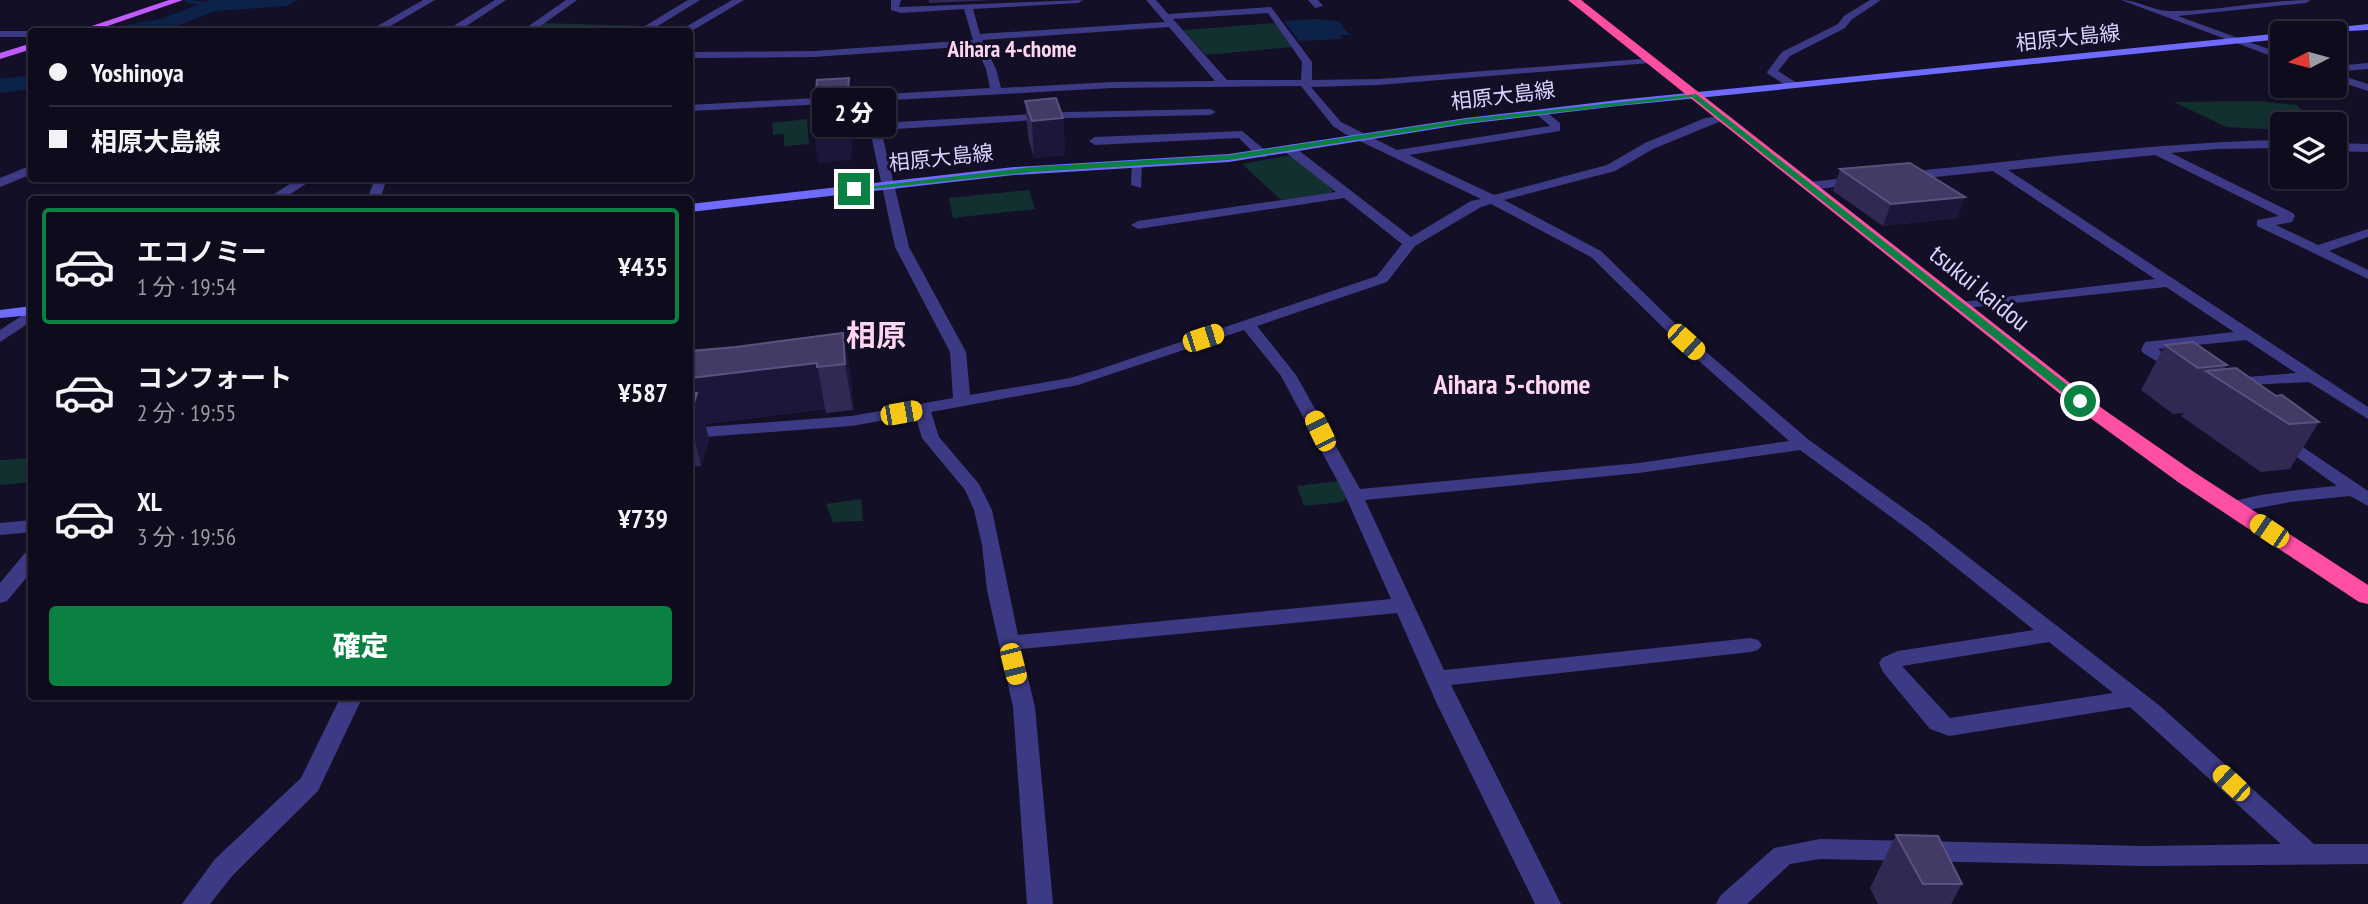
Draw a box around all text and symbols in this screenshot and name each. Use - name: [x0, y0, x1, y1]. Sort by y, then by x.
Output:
- street label: 相原大島線: [2014, 19, 2122, 56]
- north arrow: [2270, 21, 2347, 98]
- map controls: [2270, 21, 2347, 189]
- district label: Aihara 4-chome: [946, 34, 1077, 63]
- text: Yoshinoya: [91, 56, 184, 89]
- street label: 相原大島線: [1449, 76, 1557, 115]
- callout: 2 分: [812, 88, 896, 136]
- text: 2 分: [835, 98, 873, 127]
- button: layers: [2270, 112, 2347, 189]
- text: 相原大島線: [91, 125, 221, 158]
- street label: 相原大島線: [887, 139, 995, 176]
- route end: [838, 173, 870, 205]
- icon: car: [53, 235, 116, 298]
- text: エコノミー: [137, 235, 267, 268]
- street label: tsukui kaidou: [1923, 237, 2037, 338]
- text: ¥435: [618, 250, 668, 283]
- text: 1 分 · 19:54: [137, 272, 236, 301]
- district label: 相原: [846, 315, 906, 354]
- car: [1664, 320, 1709, 364]
- car: [1180, 322, 1227, 354]
- icon: car: [53, 361, 116, 424]
- text: コンフォート: [137, 361, 292, 394]
- district label: Aihara 5-chome: [1432, 365, 1591, 402]
- text: ¥587: [618, 376, 668, 409]
- route start: [2064, 385, 2096, 417]
- text: 2 分 · 19:55: [137, 398, 236, 427]
- car: [879, 399, 924, 427]
- car: [1302, 408, 1339, 454]
- text: XL: [137, 485, 162, 518]
- icon: car: [53, 487, 116, 550]
- text: ¥739: [618, 502, 668, 535]
- car: [2246, 511, 2293, 551]
- text: 3 分 · 19:56: [137, 522, 236, 551]
- button: 確定: [49, 606, 672, 686]
- car: [998, 641, 1029, 687]
- car: [2209, 761, 2254, 805]

